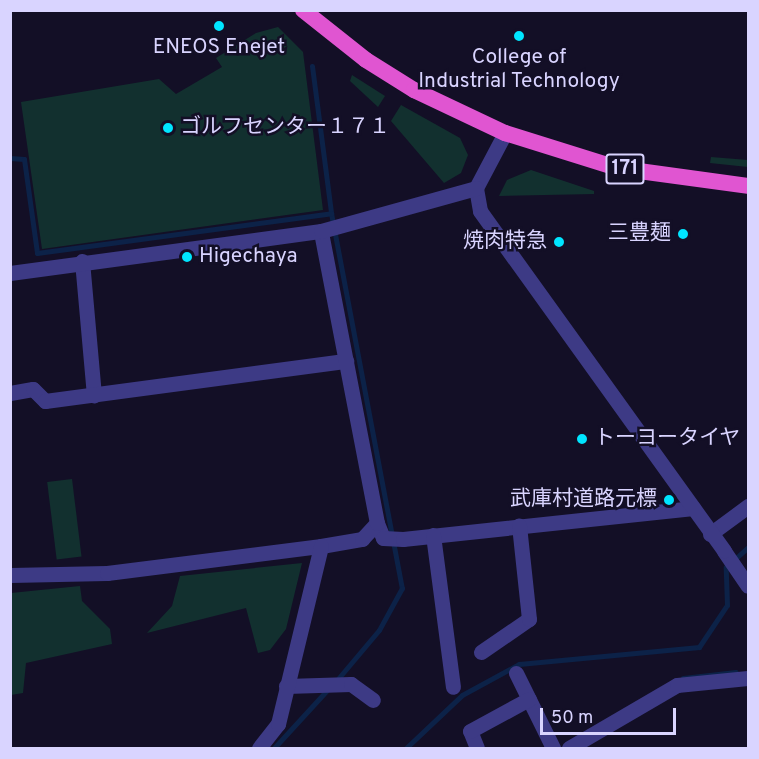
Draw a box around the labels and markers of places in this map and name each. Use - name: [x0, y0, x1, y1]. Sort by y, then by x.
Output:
- marker: ENEOS Enejet: [212, 19, 226, 33]
- marker: College of Industrial Technology: [512, 29, 526, 43]
- place label: ENEOS Enejet: [153, 35, 285, 61]
- place label: College of Industrial Technology: [418, 45, 620, 95]
- place label: ゴルフセンター１７１: [180, 115, 390, 141]
- marker: ゴルフセンター１７１: [161, 121, 175, 135]
- place label: 三豊麺: [608, 221, 671, 247]
- marker: 三豊麺: [676, 227, 690, 241]
- place label: 焼肉特急: [463, 229, 547, 255]
- marker: 焼肉特急: [552, 235, 566, 249]
- place label: Higechaya: [199, 244, 298, 270]
- marker: Higechaya: [180, 250, 194, 264]
- place label: トーヨータイヤ: [594, 426, 741, 452]
- marker: トーヨータイヤ: [575, 432, 589, 446]
- place label: 武庫村道路元標: [510, 487, 657, 513]
- marker: 武庫村道路元標: [662, 493, 676, 507]

